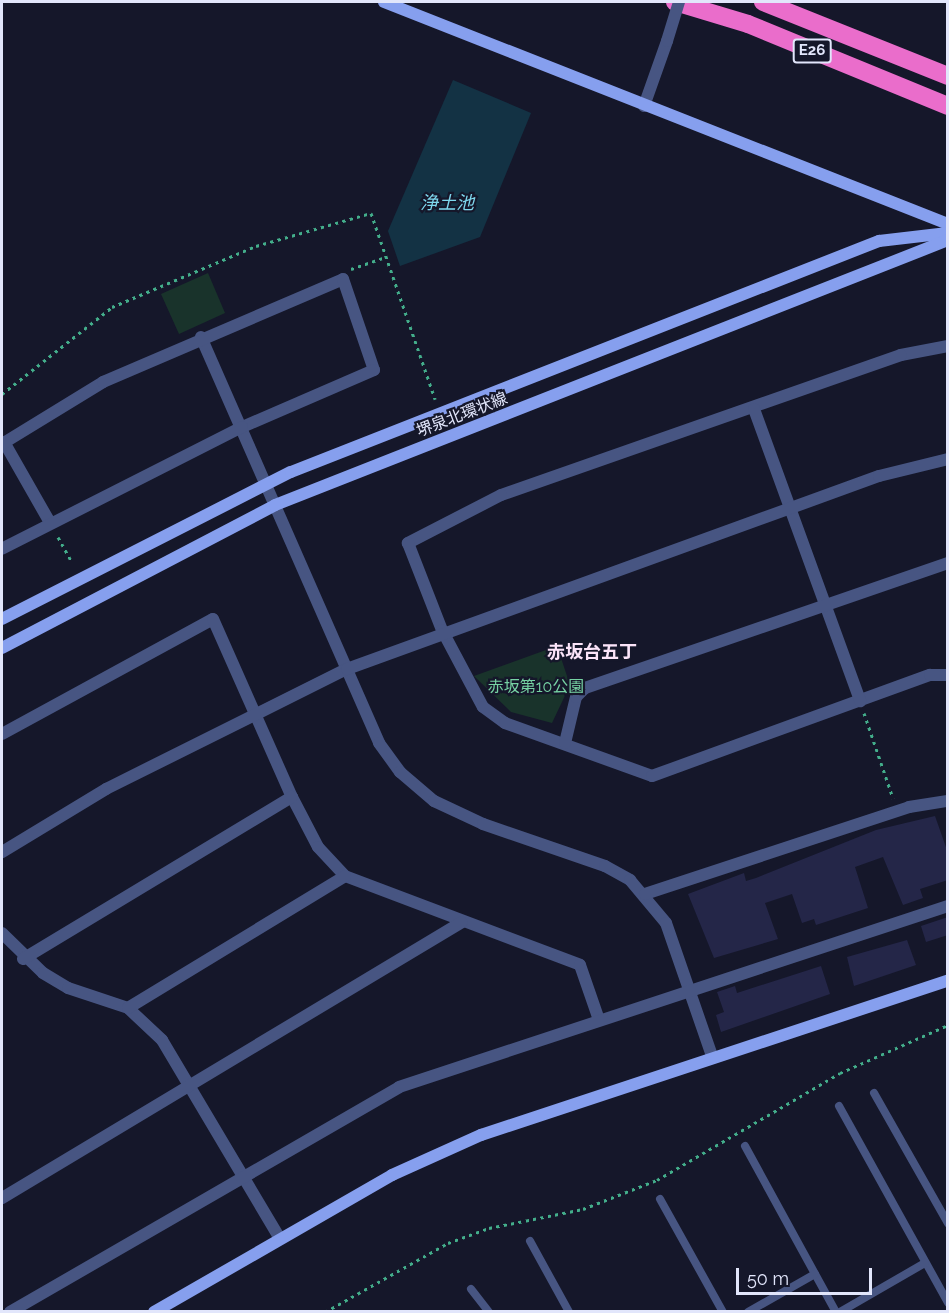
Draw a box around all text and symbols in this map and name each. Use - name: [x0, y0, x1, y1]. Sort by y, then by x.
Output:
- road number: E26: [792, 39, 832, 63]
- water label: 浄土池: [420, 192, 474, 214]
- street label: 堺泉北環状線: [414, 389, 510, 441]
- district label: 赤坂台五丁: [547, 641, 637, 663]
- park label: 赤坂第10公園: [488, 677, 584, 697]
- scale bar: [739, 1256, 876, 1294]
- text: 50 m: [747, 1268, 789, 1289]

